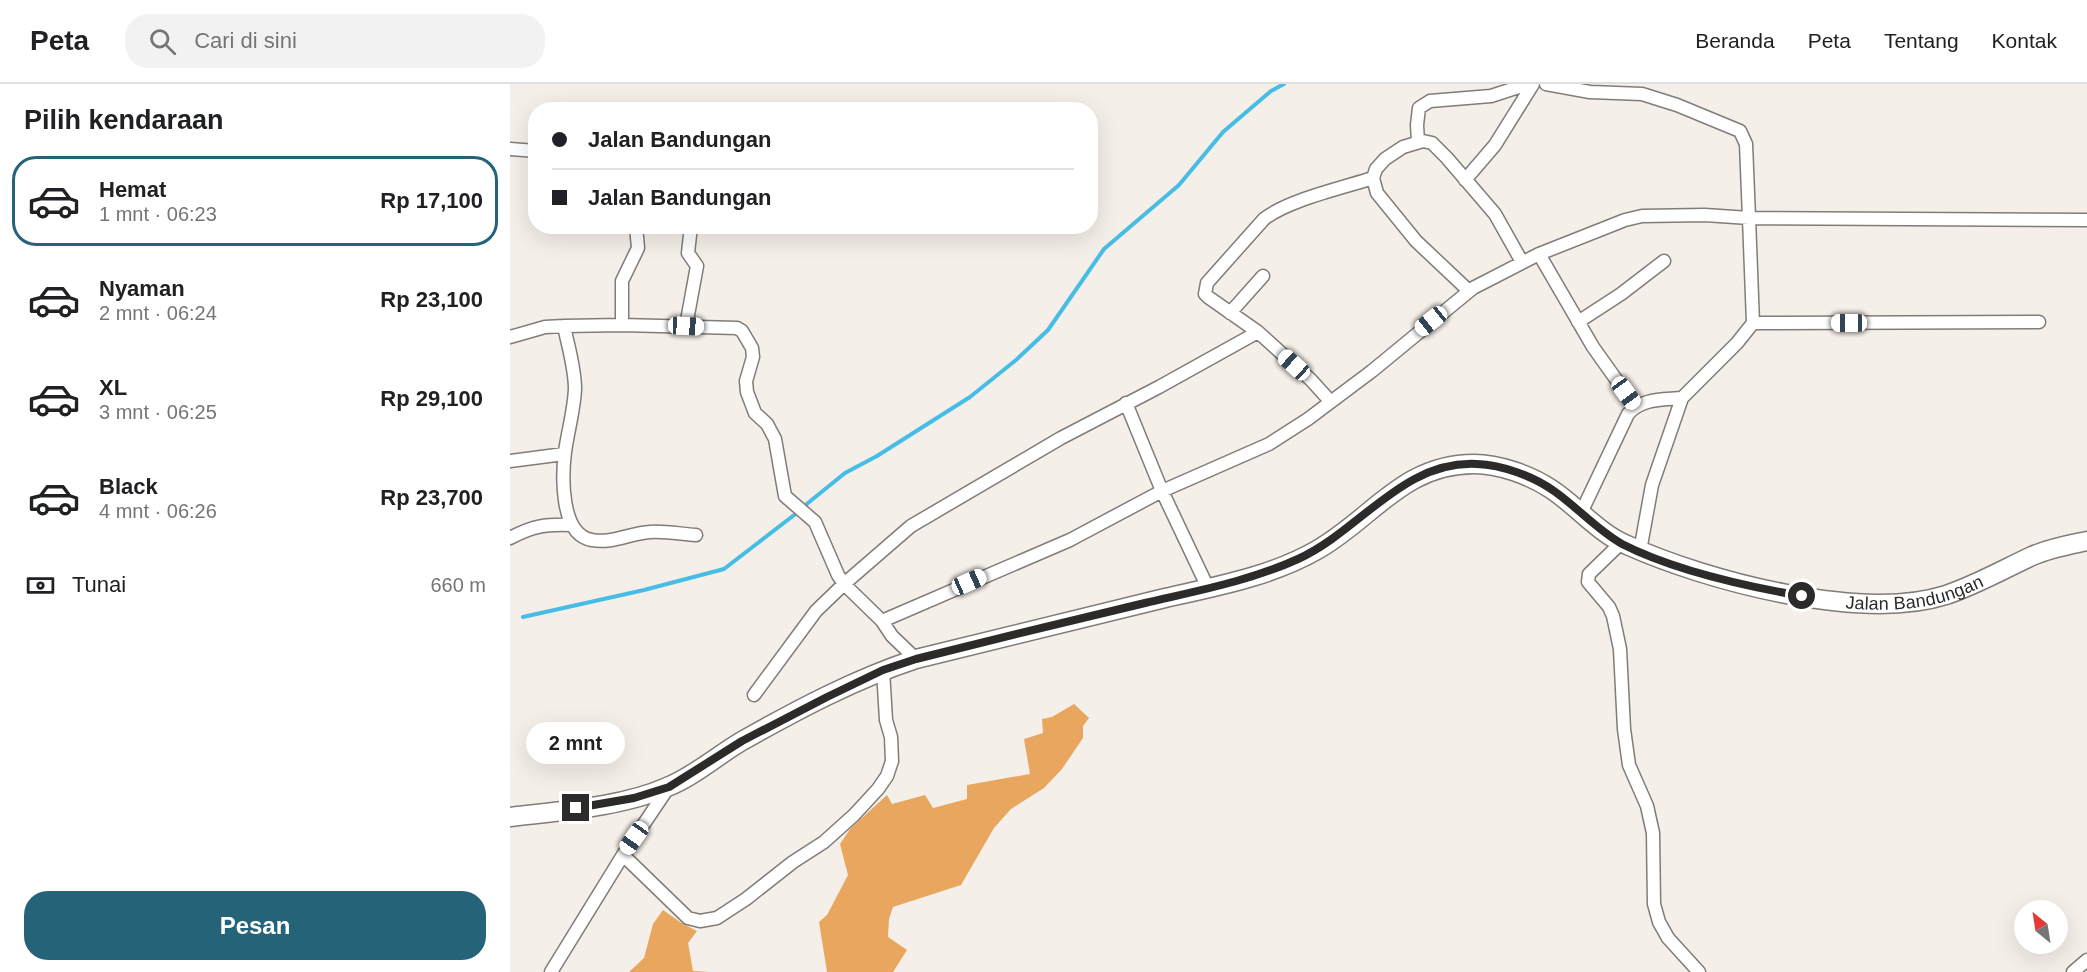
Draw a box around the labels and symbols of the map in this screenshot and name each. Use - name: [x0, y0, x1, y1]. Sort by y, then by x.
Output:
- car: [1411, 303, 1451, 339]
- car: [1831, 314, 1867, 332]
- car: [668, 316, 704, 336]
- car: [1275, 346, 1313, 384]
- car: [1608, 373, 1644, 413]
- car: [949, 566, 989, 598]
- street label: Jalan Bandungan: [1845, 571, 1986, 614]
- route start: [1788, 582, 1815, 609]
- callout: 2 mnt: [526, 721, 626, 763]
- route end: [562, 794, 589, 821]
- car: [616, 818, 652, 858]
- north arrow: [2014, 900, 2068, 954]

